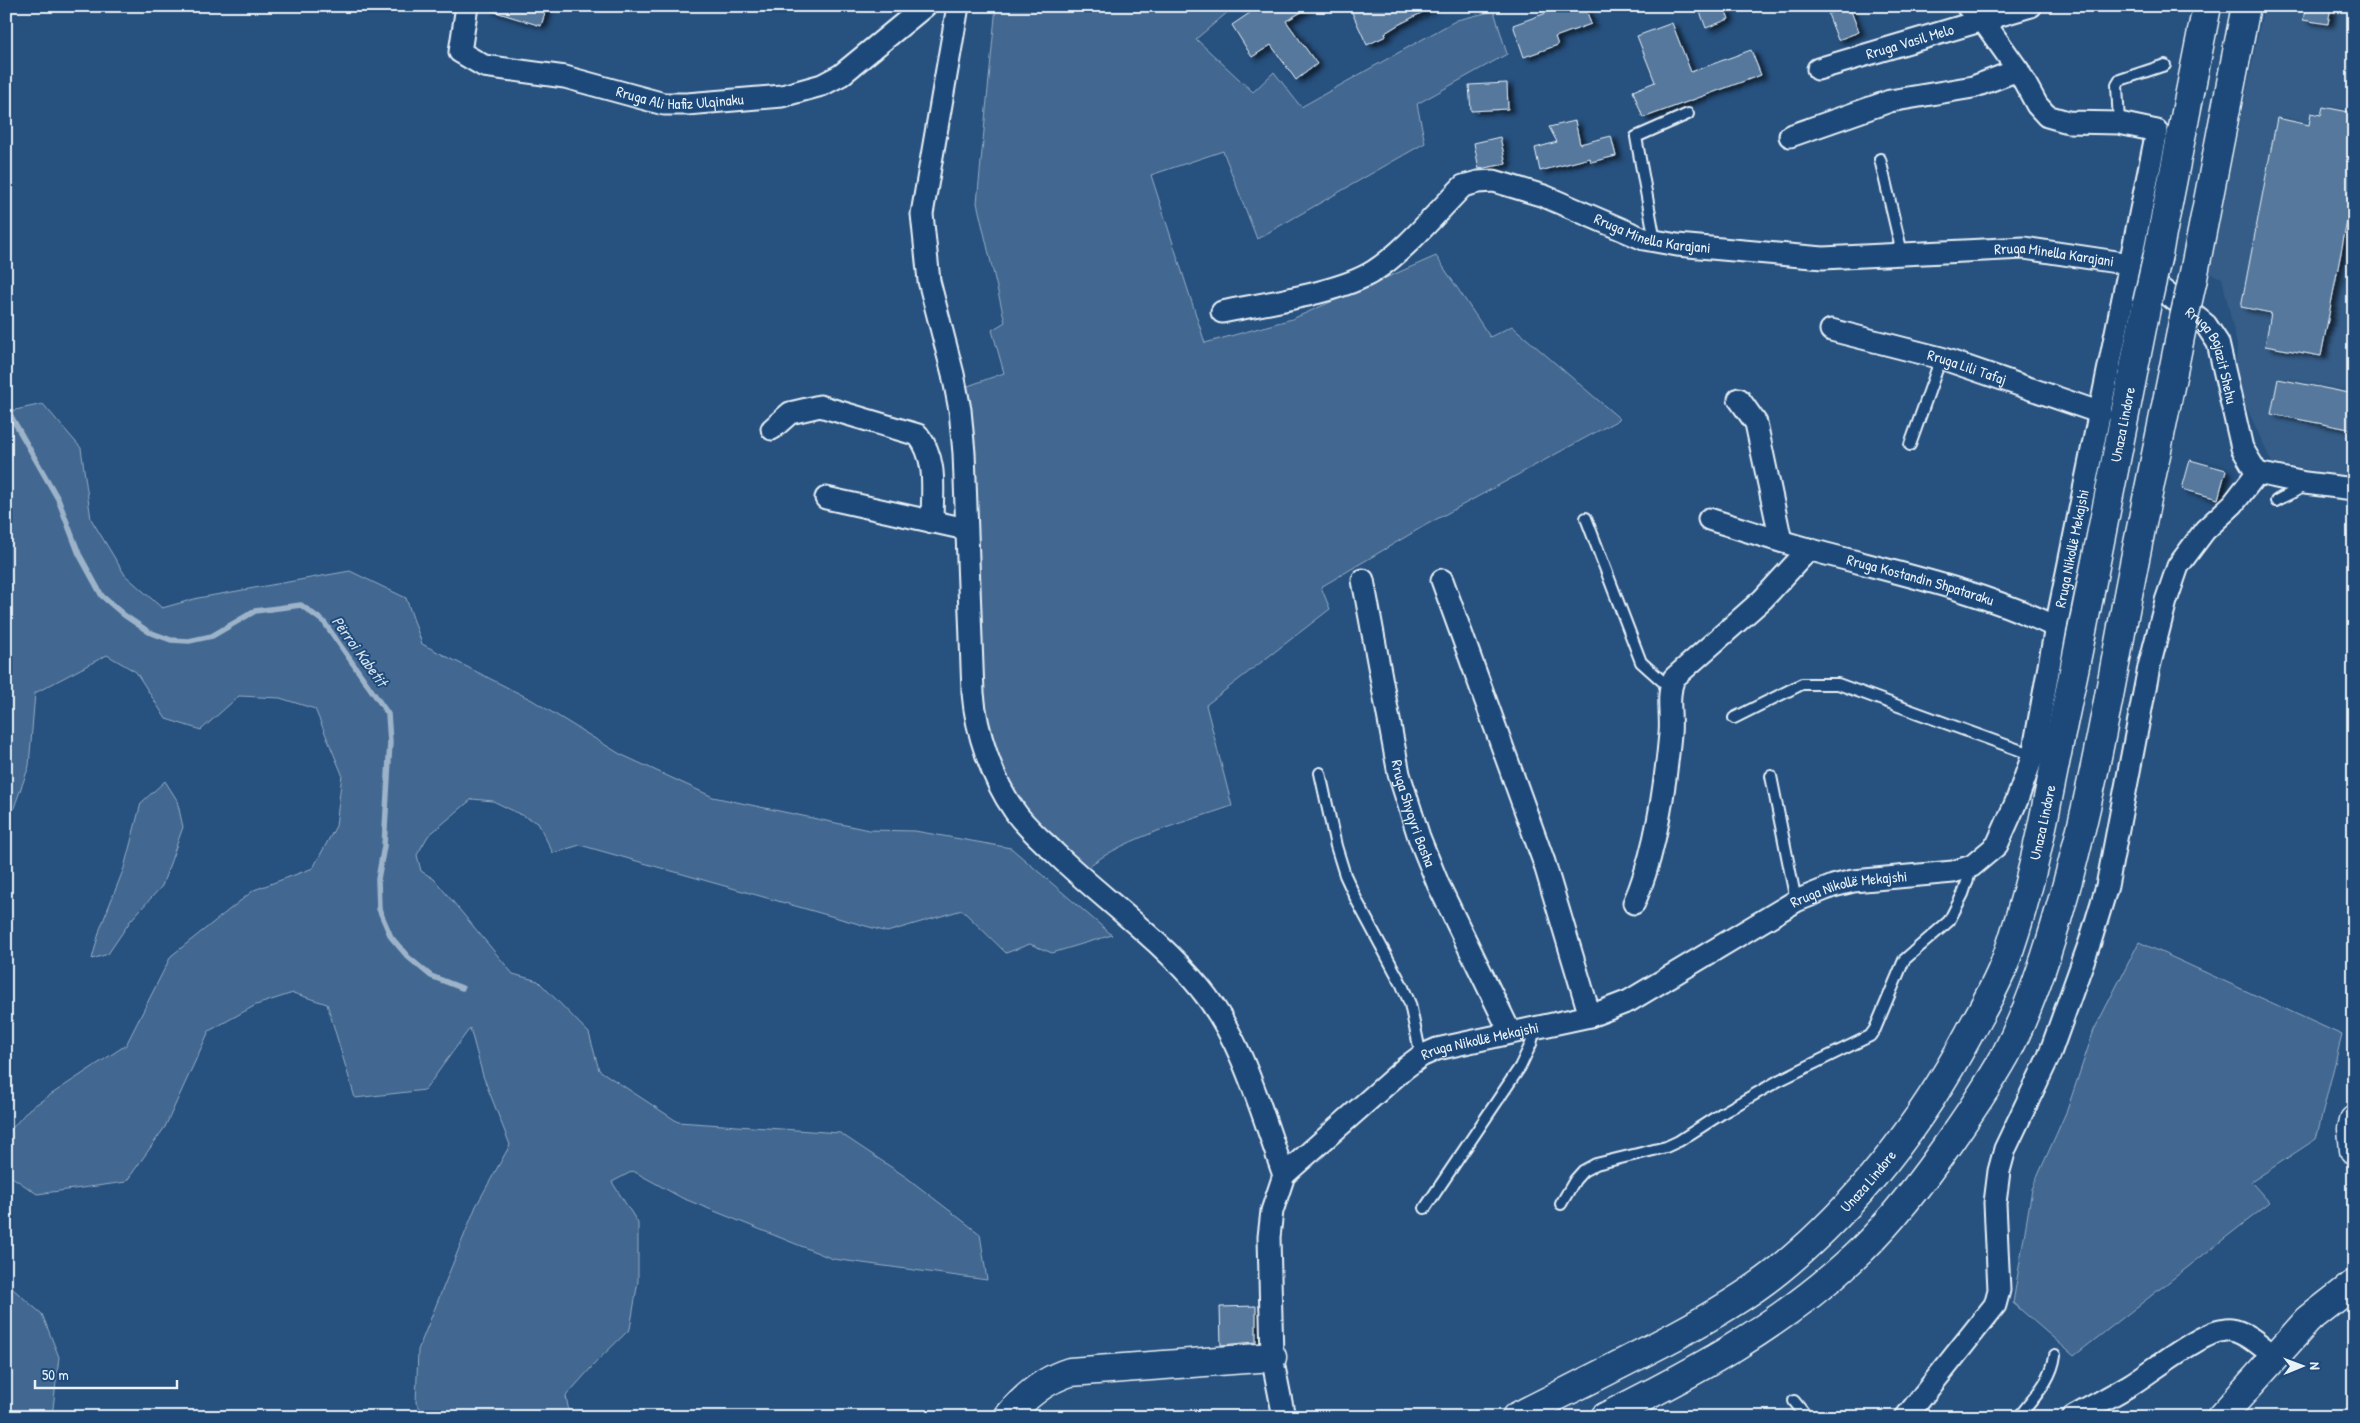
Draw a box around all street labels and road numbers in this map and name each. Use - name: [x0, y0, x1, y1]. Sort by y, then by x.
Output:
- street label: Rruga Vasil Melo: [1864, 18, 1956, 64]
- street label: Rruga Ali Hafiz Ulqinaku: [614, 80, 745, 114]
- street label: Rruga Minella Karajani: [1591, 208, 1711, 258]
- street label: Rruga Minella Karajani: [1994, 237, 2115, 271]
- street label: Rruga Bajazit Shehu: [2181, 301, 2243, 406]
- street label: Rruga Lili Tafaj: [1925, 344, 2009, 390]
- street label: Unaza Lindore: [2105, 385, 2140, 464]
- street label: Rruga Nikollë Mekajshi: [2049, 487, 2094, 609]
- street label: Rruga Kostandin Shpataraku: [1845, 549, 1997, 611]
- street label: Rruga Shyqyri Basha: [1387, 758, 1441, 870]
- street label: Unaza Lindore: [2024, 783, 2060, 862]
- street label: Rruga Nikollë Mekajshi: [1786, 865, 1908, 912]
- street label: Rruga Nikollë Mekajshi: [1418, 1016, 1541, 1065]
- street label: Unaza Lindore: [1835, 1145, 1901, 1217]

